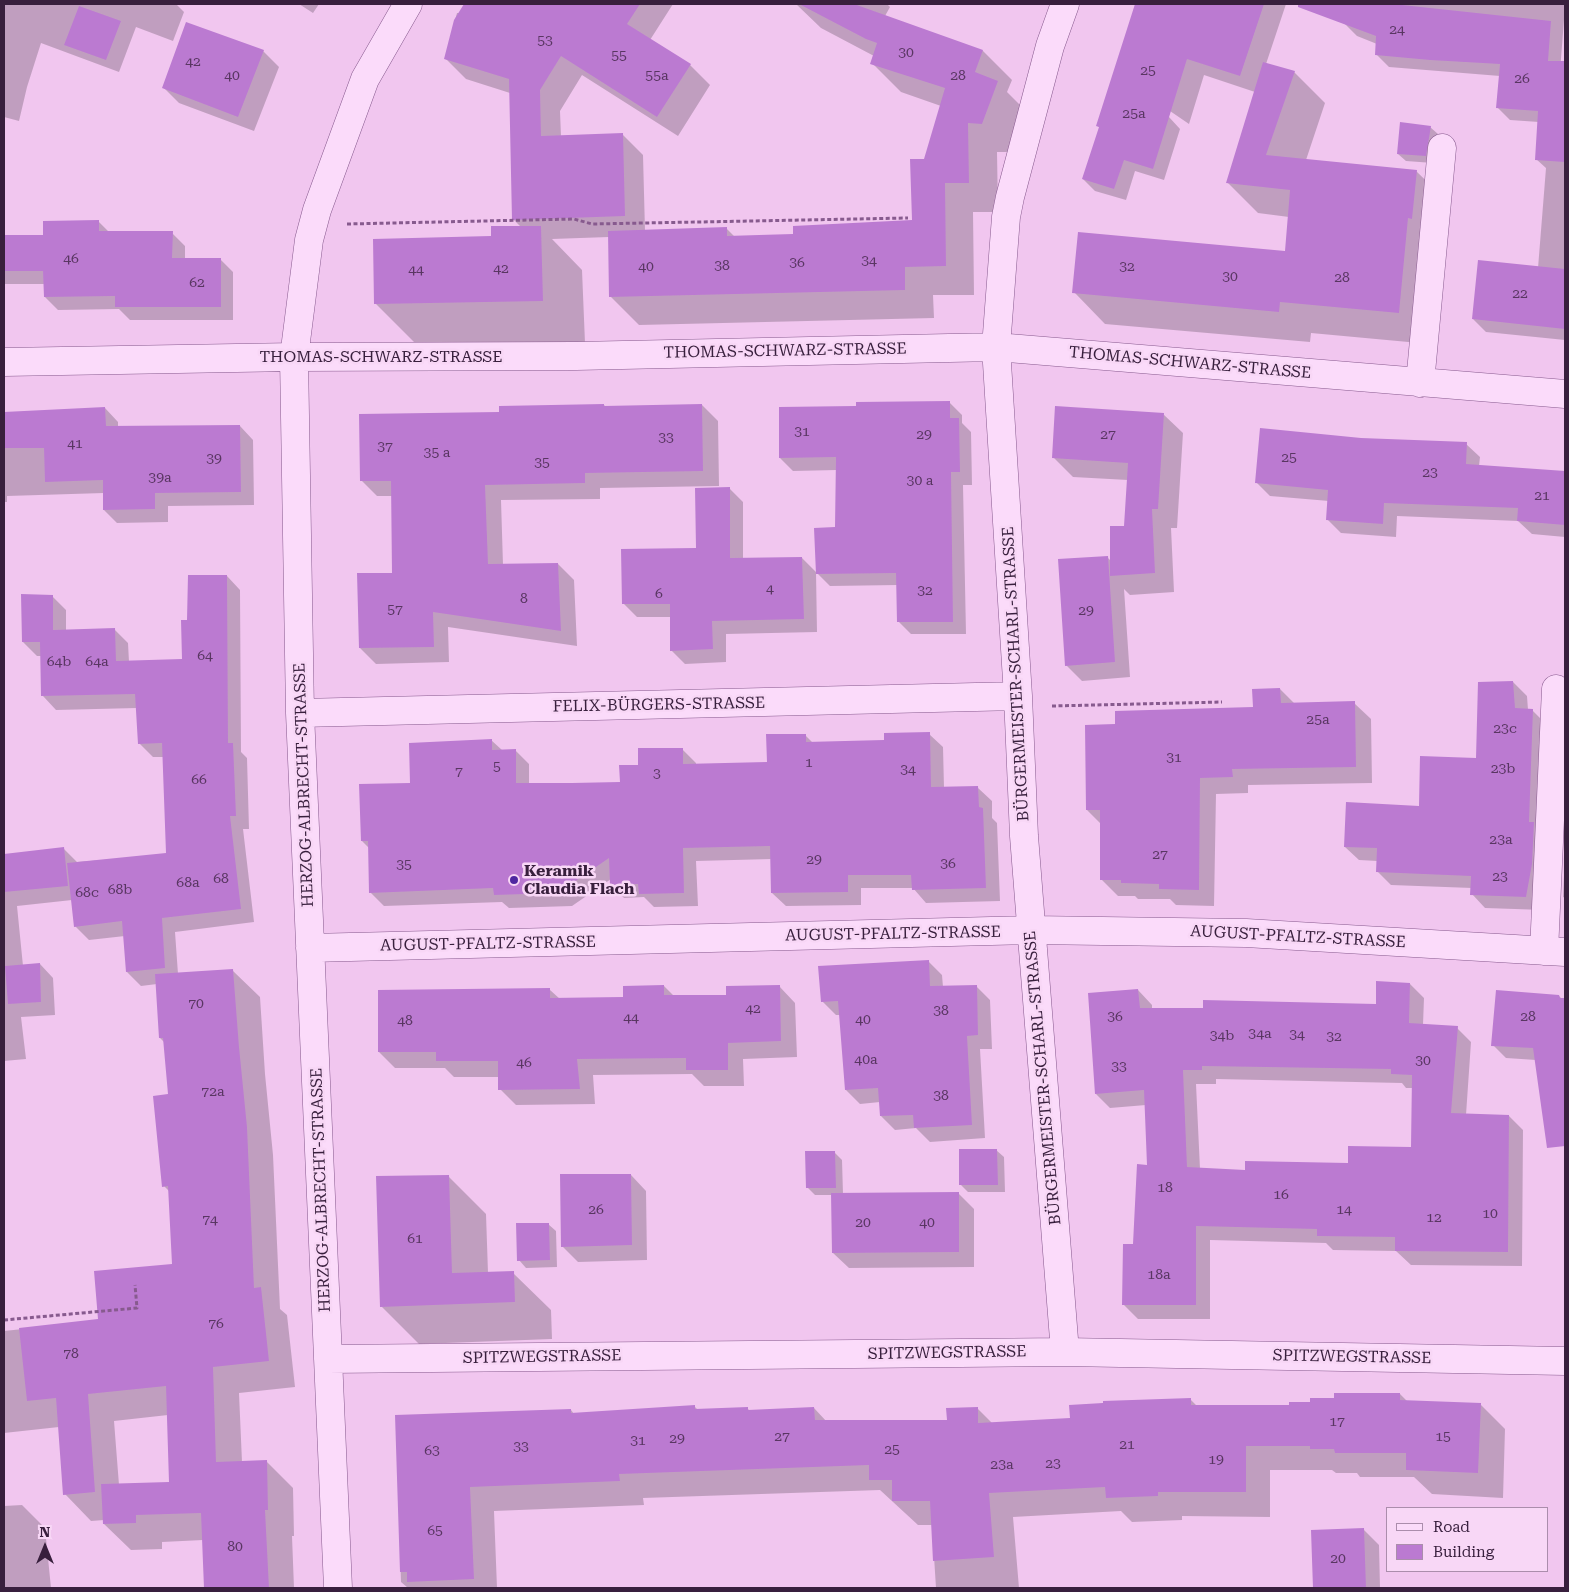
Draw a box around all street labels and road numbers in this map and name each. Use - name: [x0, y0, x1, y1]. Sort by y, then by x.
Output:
- street label: THOMAS-SCHWARZ-STRASSE: [663, 339, 907, 363]
- street label: THOMAS-SCHWARZ-STRASSE: [1068, 343, 1312, 383]
- street label: THOMAS-SCHWARZ-STRASSE: [259, 347, 503, 367]
- street label: BÜRGERMEISTER-SCHARL-STRASSE: [999, 526, 1033, 822]
- street label: HERZOG-ALBRECHT-STRASSE: [290, 662, 318, 908]
- street label: FELIX-BÜRGERS-STRASSE: [553, 694, 765, 716]
- street label: AUGUST-PFALTZ-STRASSE: [1190, 922, 1406, 952]
- street label: AUGUST-PFALTZ-STRASSE: [785, 923, 1001, 945]
- street label: BÜRGERMEISTER-SCHARL-STRASSE: [1021, 930, 1065, 1226]
- street label: AUGUST-PFALTZ-STRASSE: [380, 933, 596, 955]
- street label: HERZOG-ALBRECHT-STRASSE: [307, 1067, 335, 1313]
- street label: SPITZWEGSTRASSE: [867, 1342, 1027, 1364]
- street label: SPITZWEGSTRASSE: [462, 1346, 622, 1368]
- street label: SPITZWEGSTRASSE: [1272, 1346, 1432, 1368]

